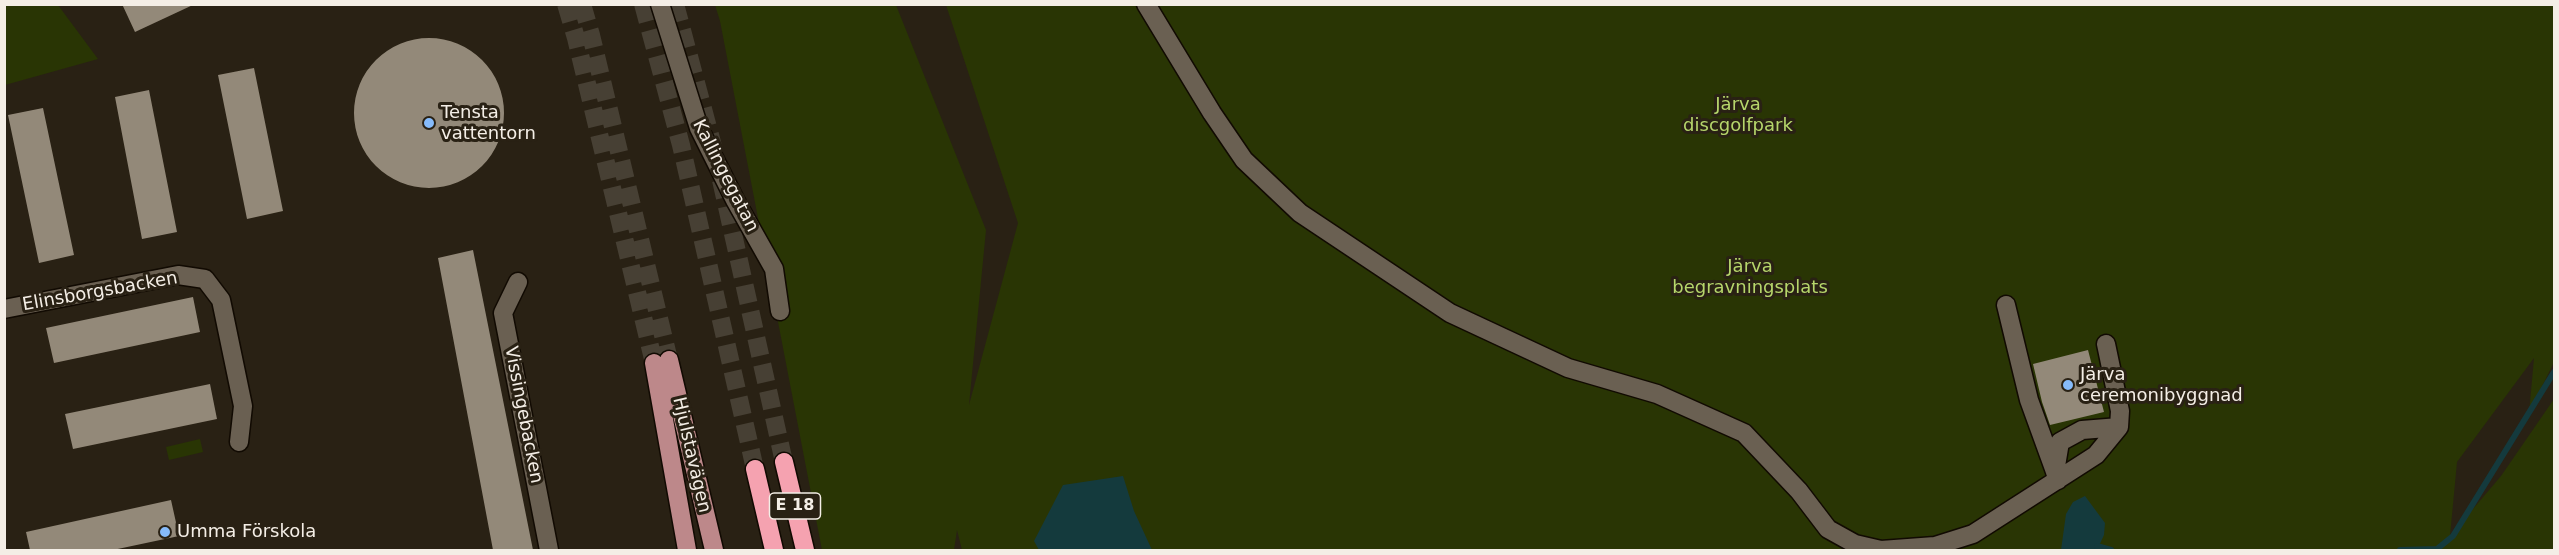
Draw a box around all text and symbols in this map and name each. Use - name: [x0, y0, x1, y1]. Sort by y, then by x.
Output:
- park label: Järva discgolfpark: [1683, 94, 1793, 136]
- place label: Tensta vattentorn: [441, 102, 536, 144]
- marker: Tensta vattentorn: [422, 116, 436, 130]
- street label: Kallingegatan: [687, 116, 763, 236]
- park label: Järva begravningsplats: [1672, 256, 1828, 298]
- street label: Elinsborgsbacken: [21, 268, 179, 316]
- street label: Vissingebacken: [499, 345, 547, 485]
- place label: Järva ceremonibyggnad: [2080, 364, 2243, 406]
- marker: Järva ceremonibyggnad: [2061, 378, 2075, 392]
- street label: Hjulstavägen: [667, 395, 715, 515]
- road number: E 18: [770, 493, 820, 519]
- place label: Umma Förskola: [177, 521, 316, 543]
- marker: Umma Förskola: [158, 525, 172, 539]

